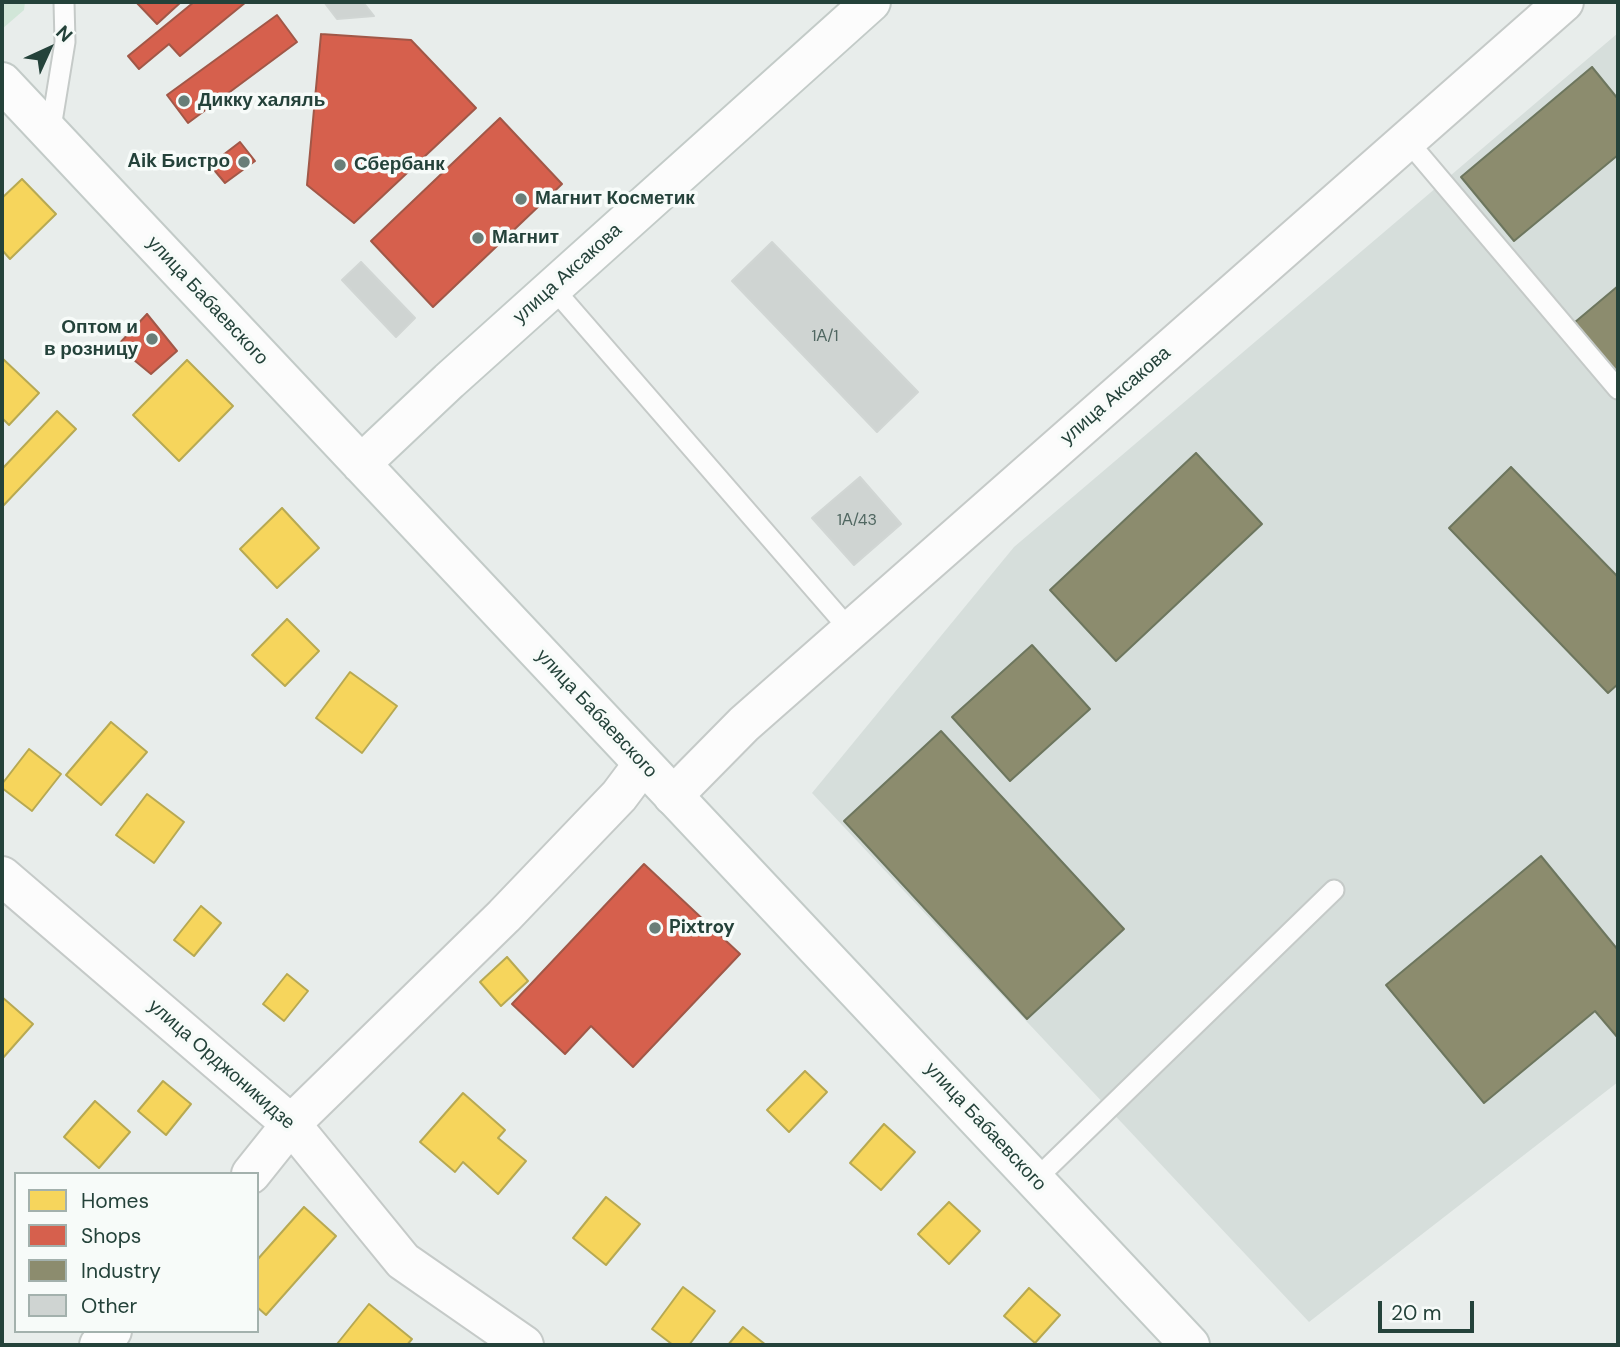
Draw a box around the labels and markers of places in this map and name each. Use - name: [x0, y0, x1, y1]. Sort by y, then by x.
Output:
- place label: Дикку халяль: [198, 90, 325, 112]
- marker: Дикку халяль: [176, 93, 192, 109]
- place label: Aik Бистро: [127, 151, 230, 173]
- marker: Aik Бистро: [236, 154, 252, 170]
- place label: Сбербанк: [354, 154, 445, 176]
- marker: Сбербанк: [332, 157, 348, 173]
- place label: Магнит Косметик: [535, 188, 695, 210]
- marker: Магнит Косметик: [513, 191, 529, 207]
- place label: Магнит: [492, 227, 559, 249]
- marker: Магнит: [470, 230, 486, 246]
- place label: Оптом и в розницу: [44, 317, 138, 361]
- marker: Оптом и в розницу: [144, 331, 160, 347]
- place label: Pixtroy: [669, 917, 735, 939]
- marker: Pixtroy: [647, 920, 663, 936]

